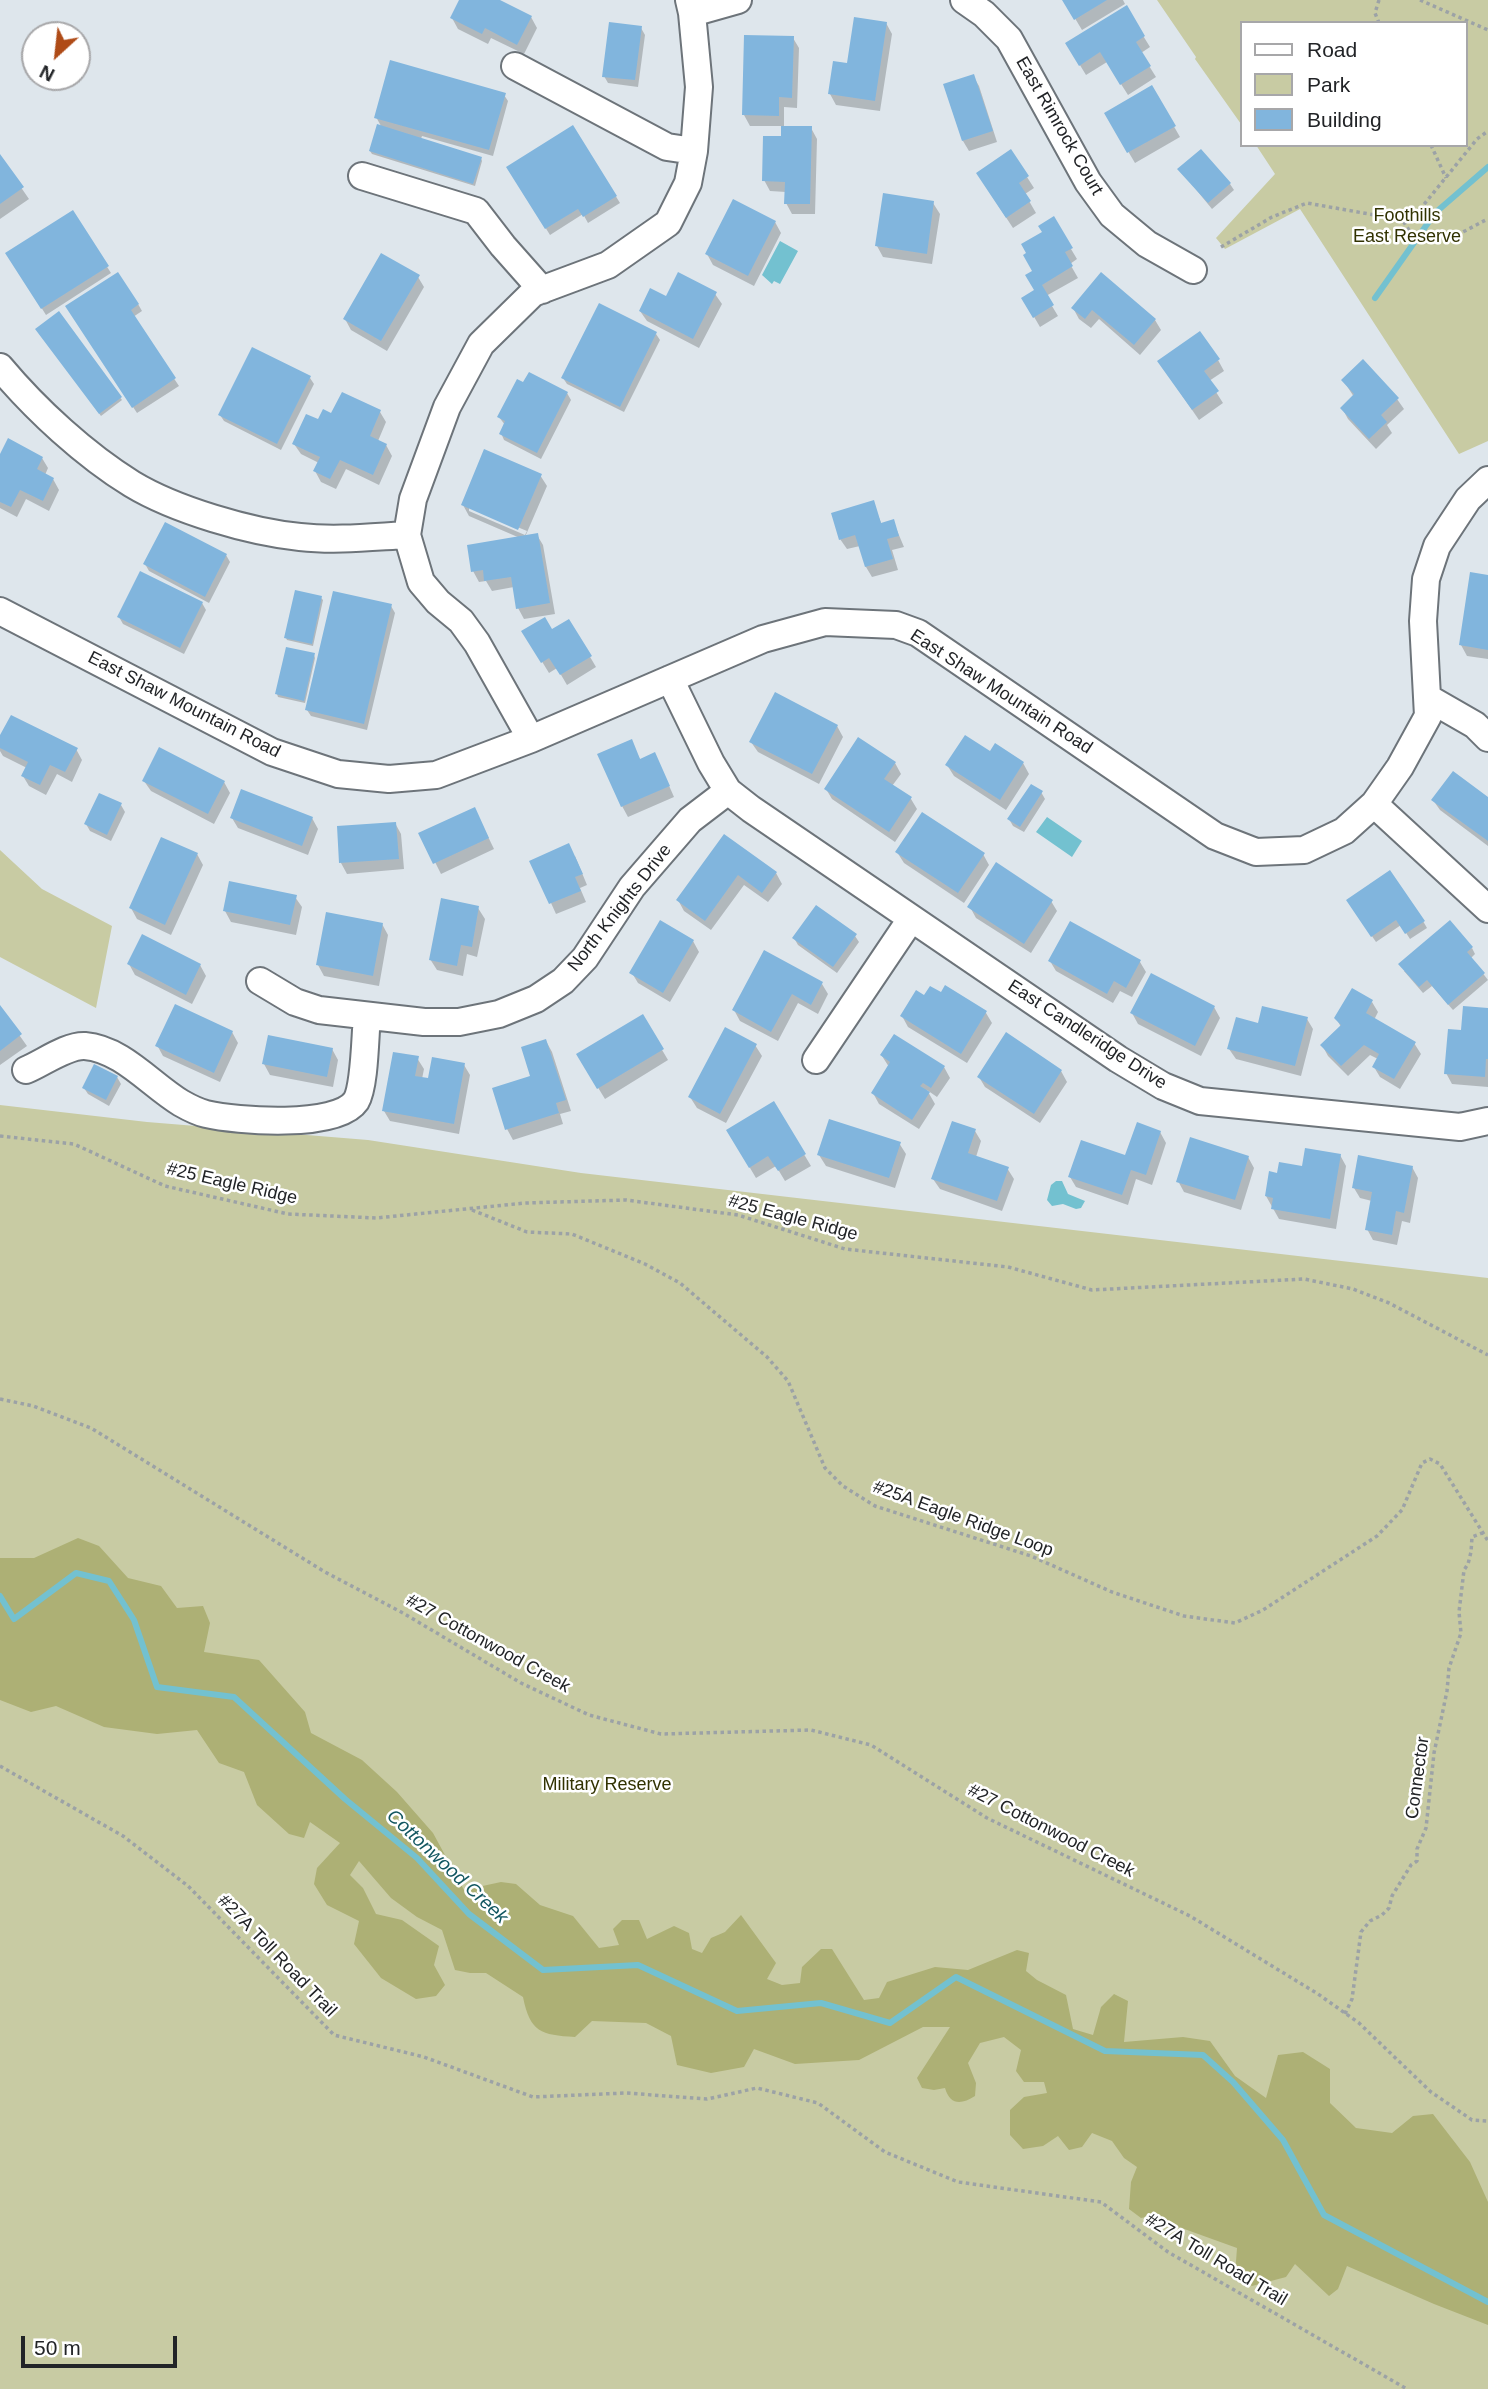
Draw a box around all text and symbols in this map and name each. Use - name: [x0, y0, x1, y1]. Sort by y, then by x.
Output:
- north arrow: [21, 21, 91, 91]
- legend: [1240, 21, 1467, 147]
- text: Road: [1307, 38, 1357, 61]
- street label: East Rimrock Court: [1011, 53, 1107, 199]
- text: N: [36, 61, 58, 86]
- text: Park: [1307, 73, 1350, 96]
- text: Building: [1307, 108, 1382, 131]
- park label: Foothills East Reserve: [1353, 205, 1461, 248]
- street label: East Shaw Mountain Road: [906, 625, 1096, 759]
- street label: East Shaw Mountain Road: [84, 647, 284, 763]
- street label: North Knights Drive: [563, 840, 677, 976]
- street label: East Candleridge Drive: [1004, 976, 1170, 1094]
- street label: #25 Eagle Ridge: [165, 1159, 299, 1209]
- street label: #25 Eagle Ridge: [726, 1190, 860, 1246]
- street label: #25A Eagle Ridge Loop: [870, 1476, 1056, 1562]
- street label: #27 Cottonwood Creek: [402, 1590, 574, 1698]
- street label: Connector: [1402, 1735, 1434, 1821]
- park label: Military Reserve: [542, 1774, 672, 1796]
- street label: #27 Cottonwood Creek: [964, 1780, 1138, 1882]
- water label: Cottonwood Creek: [382, 1805, 512, 1929]
- street label: #27A Toll Road Trail: [213, 1890, 341, 2022]
- street label: #27A Toll Road Trail: [1141, 2209, 1291, 2311]
- scale bar: [24, 2322, 180, 2366]
- text: 50 m: [34, 2336, 81, 2359]

